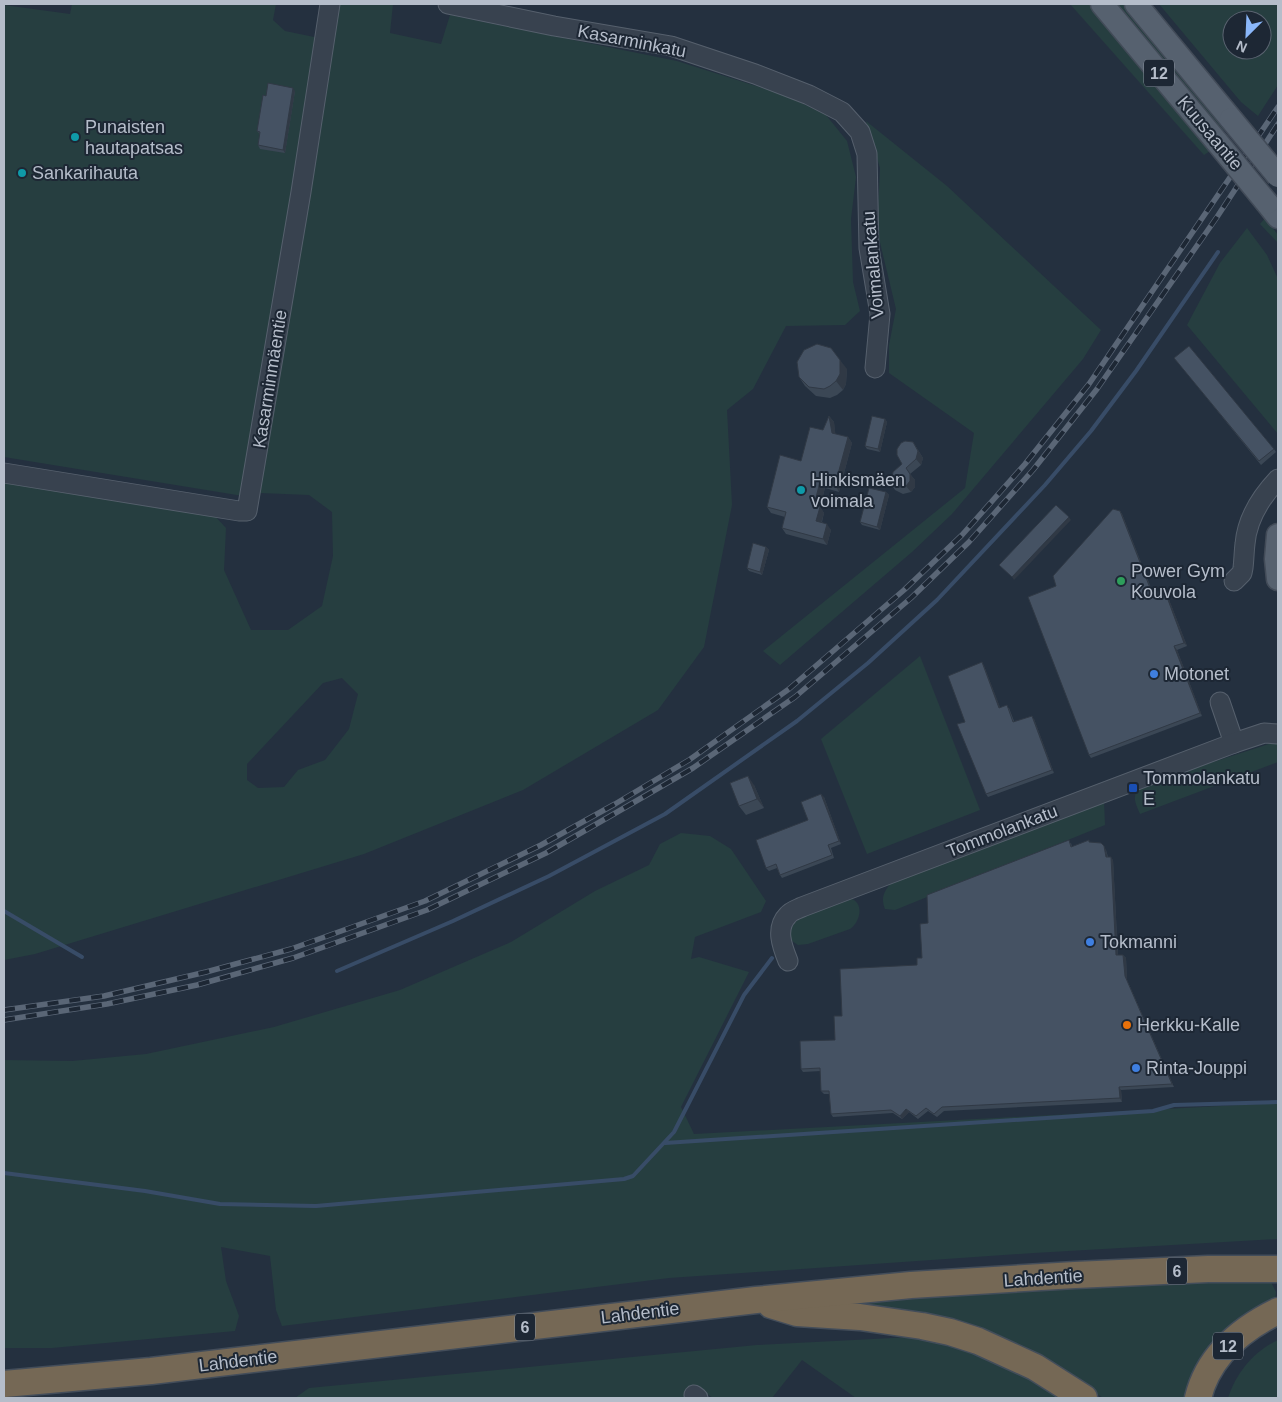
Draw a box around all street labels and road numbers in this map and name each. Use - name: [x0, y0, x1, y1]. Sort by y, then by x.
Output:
- street label: Kasarminkatu: [576, 21, 688, 61]
- road number: 12: [1144, 59, 1174, 86]
- street label: Kuusaantie: [1173, 92, 1247, 174]
- street label: Voimalankatu: [858, 210, 888, 320]
- street label: Kasarminmäentie: [249, 308, 291, 450]
- street label: Tommolankatu: [944, 801, 1060, 861]
- road number: 6: [1167, 1258, 1187, 1284]
- street label: Lahdentie: [1003, 1265, 1083, 1291]
- street label: Lahdentie: [600, 1298, 680, 1328]
- road number: 6: [515, 1314, 535, 1340]
- road number: 12: [1213, 1332, 1243, 1360]
- street label: Lahdentie: [198, 1346, 278, 1376]

